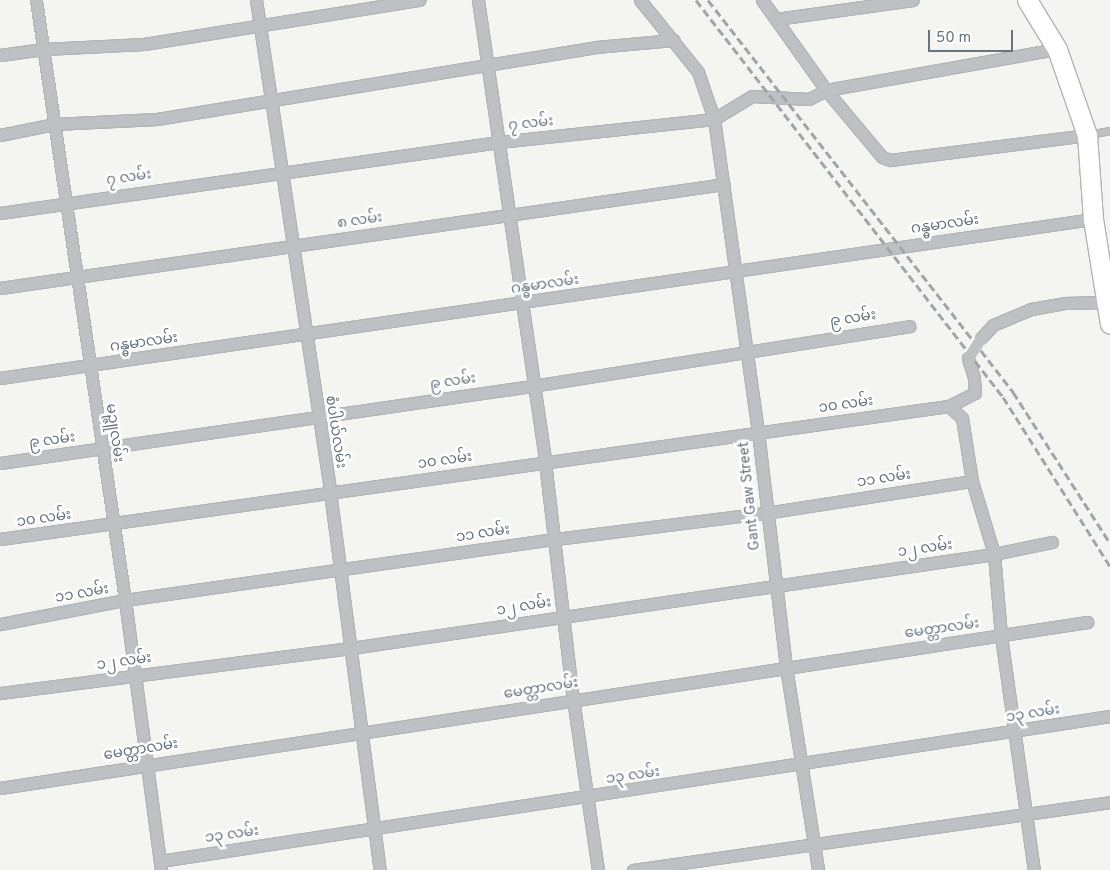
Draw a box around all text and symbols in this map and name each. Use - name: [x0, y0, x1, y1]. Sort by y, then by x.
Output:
- scale bar: [930, 20, 1015, 52]
- text: 50 m: [936, 29, 971, 48]
- street label: ၇ လမ်း: [507, 113, 555, 135]
- street label: ၇ လမ်း: [105, 166, 153, 190]
- street label: ၈ လမ်း: [336, 209, 384, 233]
- street label: ဂန္ဓမာလမ်း: [910, 211, 980, 239]
- street label: ဂန္ဓမာလမ်း: [510, 271, 580, 299]
- street label: ၉ လမ်း: [829, 306, 877, 332]
- street label: ဂန္ဓမာလမ်း: [109, 329, 179, 357]
- street label: ၉ လမ်း: [429, 370, 477, 394]
- street label: ၁၀ လမ်း: [818, 392, 874, 418]
- street label: စံပါယ်လမ်း: [320, 394, 350, 470]
- street label: မဉ္ဇူလမ်း: [101, 402, 127, 464]
- street label: ၉ လမ်း: [28, 429, 76, 453]
- street label: Gant Gaw Street: [735, 441, 765, 551]
- street label: ၁၀ လမ်း: [417, 448, 473, 474]
- street label: ၁၁ လမ်း: [856, 466, 912, 492]
- street label: ၁၀ လမ်း: [16, 506, 72, 532]
- street label: ၁၁ လမ်း: [455, 521, 511, 547]
- street label: ၁၂ လမ်း: [896, 536, 954, 562]
- street label: ၁၁ လမ်း: [54, 580, 110, 608]
- street label: ၁၂ လမ်း: [495, 594, 553, 620]
- street label: မေတ္တာလမ်း: [903, 615, 981, 643]
- street label: ၁၂ လမ်း: [95, 649, 153, 675]
- street label: မေတ္တာလမ်း: [502, 674, 580, 704]
- street label: ၁၃ လမ်း: [1005, 701, 1061, 727]
- street label: မေတ္တာလမ်း: [102, 735, 180, 765]
- street label: ၁၃ လမ်း: [605, 763, 661, 789]
- street label: ၁၃ လမ်း: [204, 822, 260, 848]

